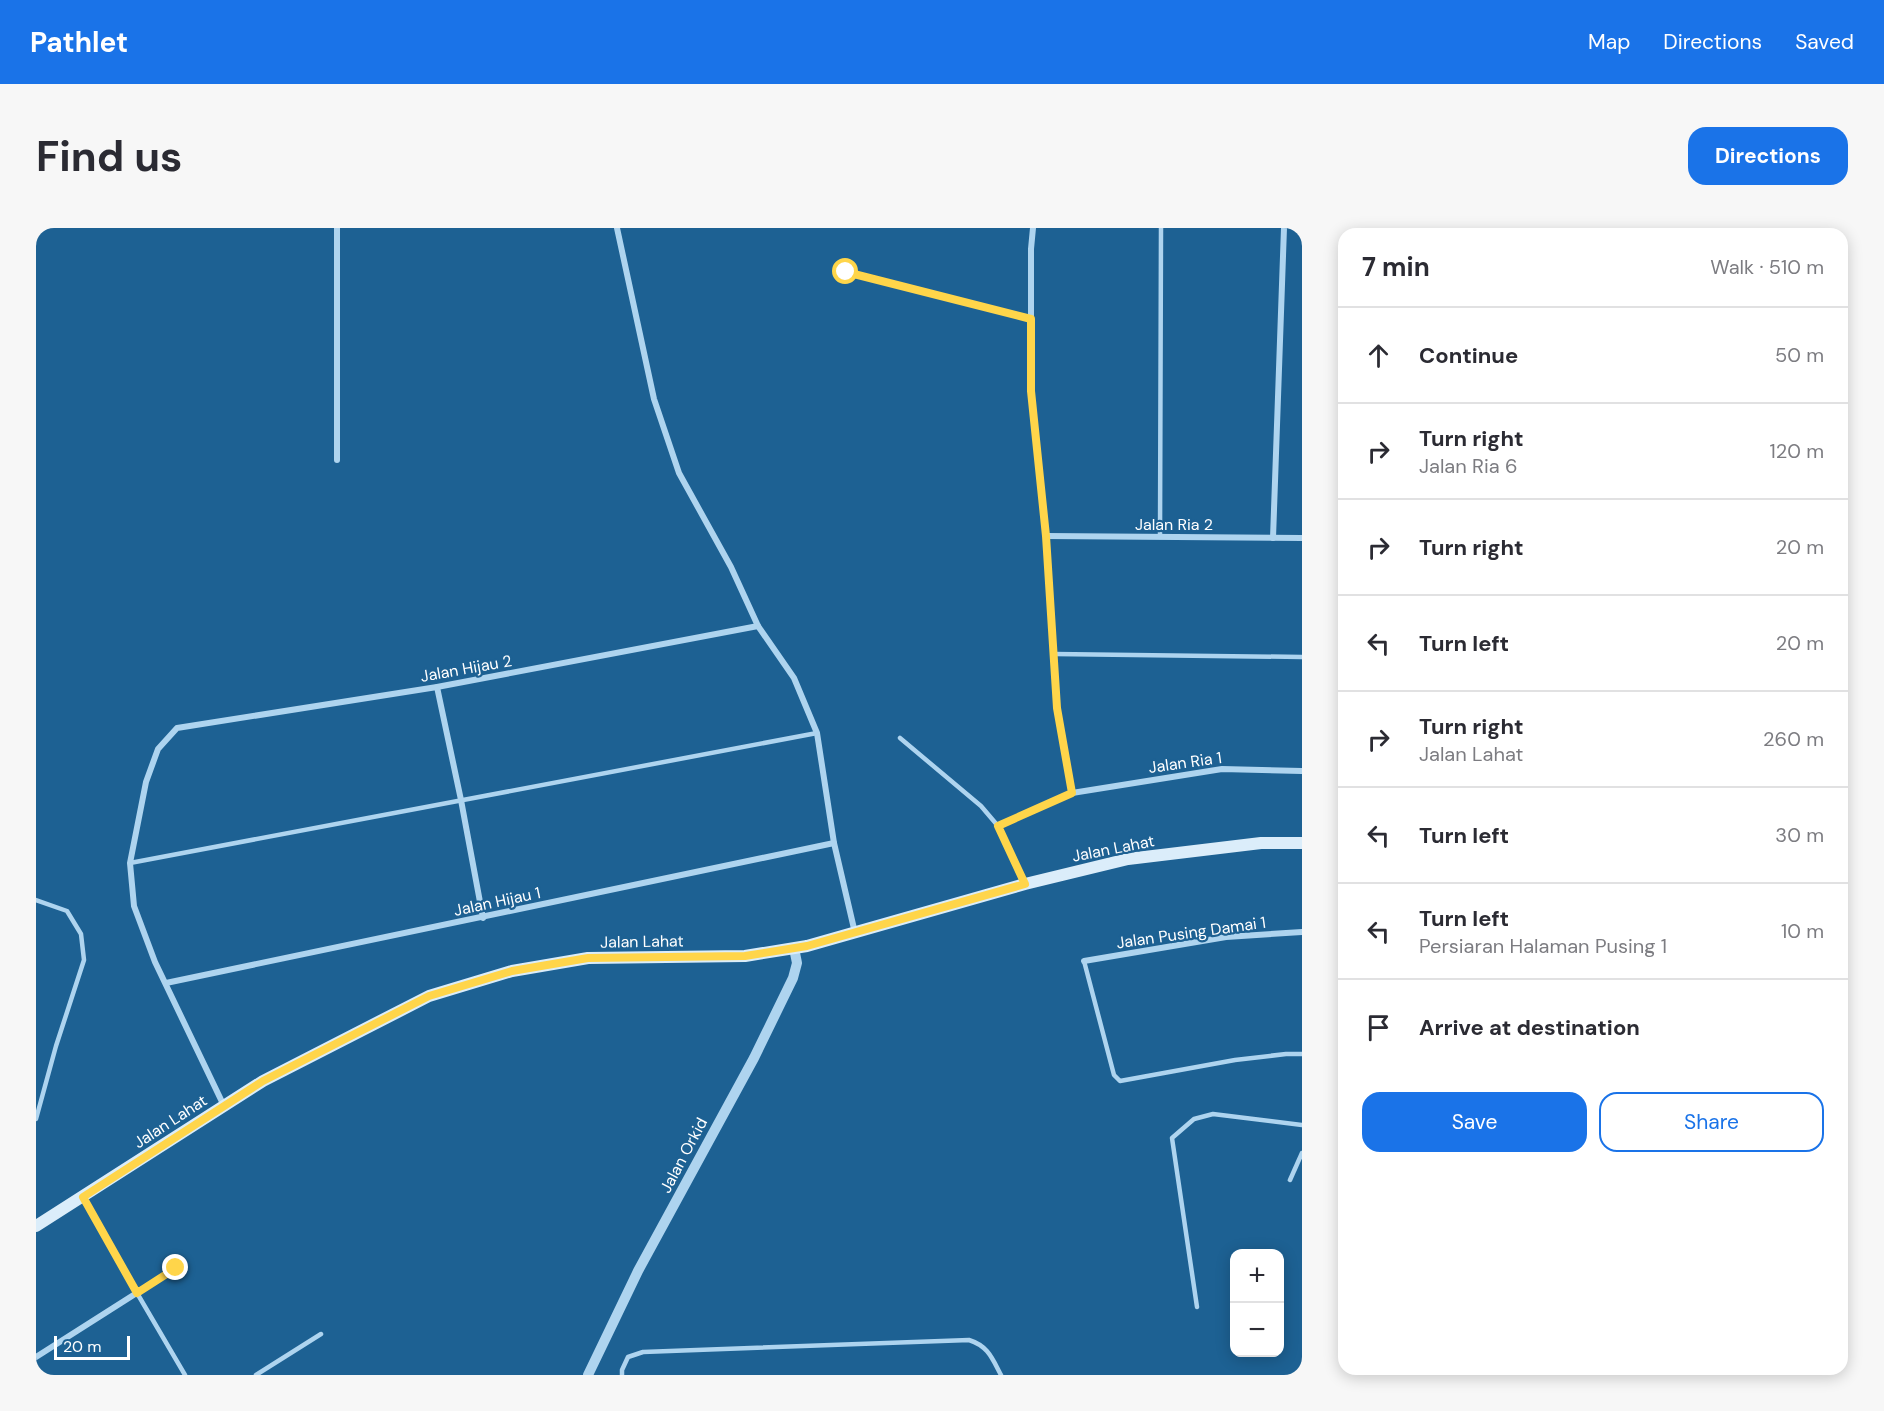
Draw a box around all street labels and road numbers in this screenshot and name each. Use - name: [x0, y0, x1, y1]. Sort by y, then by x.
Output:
- street label: Jalan Ria 2: [1135, 514, 1213, 535]
- street label: Jalan Hijau 2: [419, 650, 513, 687]
- street label: Jalan Ria 1: [1147, 747, 1223, 778]
- street label: Jalan Lahat: [1070, 830, 1156, 867]
- street label: Jalan Hijau 1: [452, 882, 542, 921]
- street label: Jalan Pusing Damai 1: [1115, 912, 1267, 953]
- street label: Jalan Lahat: [600, 930, 684, 953]
- street label: Jalan Lahat: [130, 1090, 211, 1153]
- street label: Jalan Orkid: [655, 1114, 712, 1197]

